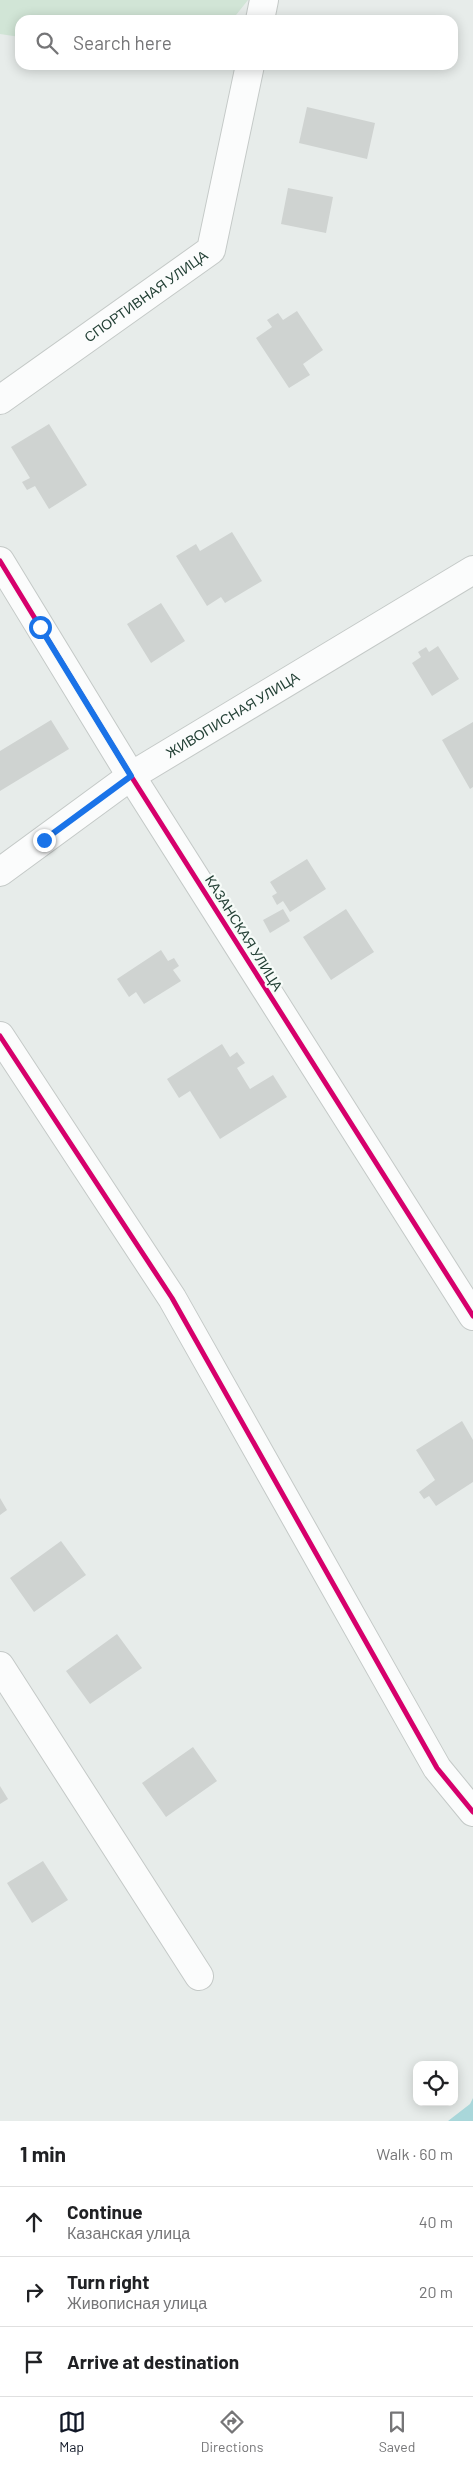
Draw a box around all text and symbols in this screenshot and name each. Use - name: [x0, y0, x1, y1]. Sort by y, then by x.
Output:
- search box: [15, 15, 458, 70]
- icon: search: [33, 29, 61, 57]
- text: Search here: [73, 31, 172, 54]
- street label: СПОРТИВНАЯ УЛИЦА: [81, 246, 211, 346]
- route start: [29, 616, 52, 639]
- street label: ЖИВОПИСНАЯ УЛИЦА: [162, 667, 303, 761]
- route end: [33, 829, 56, 852]
- street label: КАЗАНСКАЯ УЛИЦА: [202, 872, 287, 994]
- map controls: [413, 2061, 458, 2106]
- button: locate: [413, 2061, 458, 2106]
- text: 1 min: [20, 2141, 66, 2166]
- text: Walk · 60 m: [376, 2144, 453, 2163]
- text: Continue: [67, 2200, 143, 2223]
- icon: ahead: [20, 2208, 48, 2236]
- text: 40 m: [419, 2212, 453, 2231]
- text: Казанская улица: [67, 2223, 190, 2242]
- text: Turn right: [67, 2270, 149, 2293]
- icon: right: [20, 2278, 48, 2306]
- text: 20 m: [419, 2282, 453, 2301]
- text: Живописная улица: [67, 2293, 207, 2312]
- icon: arrive: [20, 2348, 48, 2376]
- text: Arrive at destination: [67, 2350, 239, 2373]
- tab: Map: [58, 2408, 86, 2455]
- tab: Directions: [201, 2408, 263, 2455]
- tab: Saved: [379, 2408, 415, 2455]

